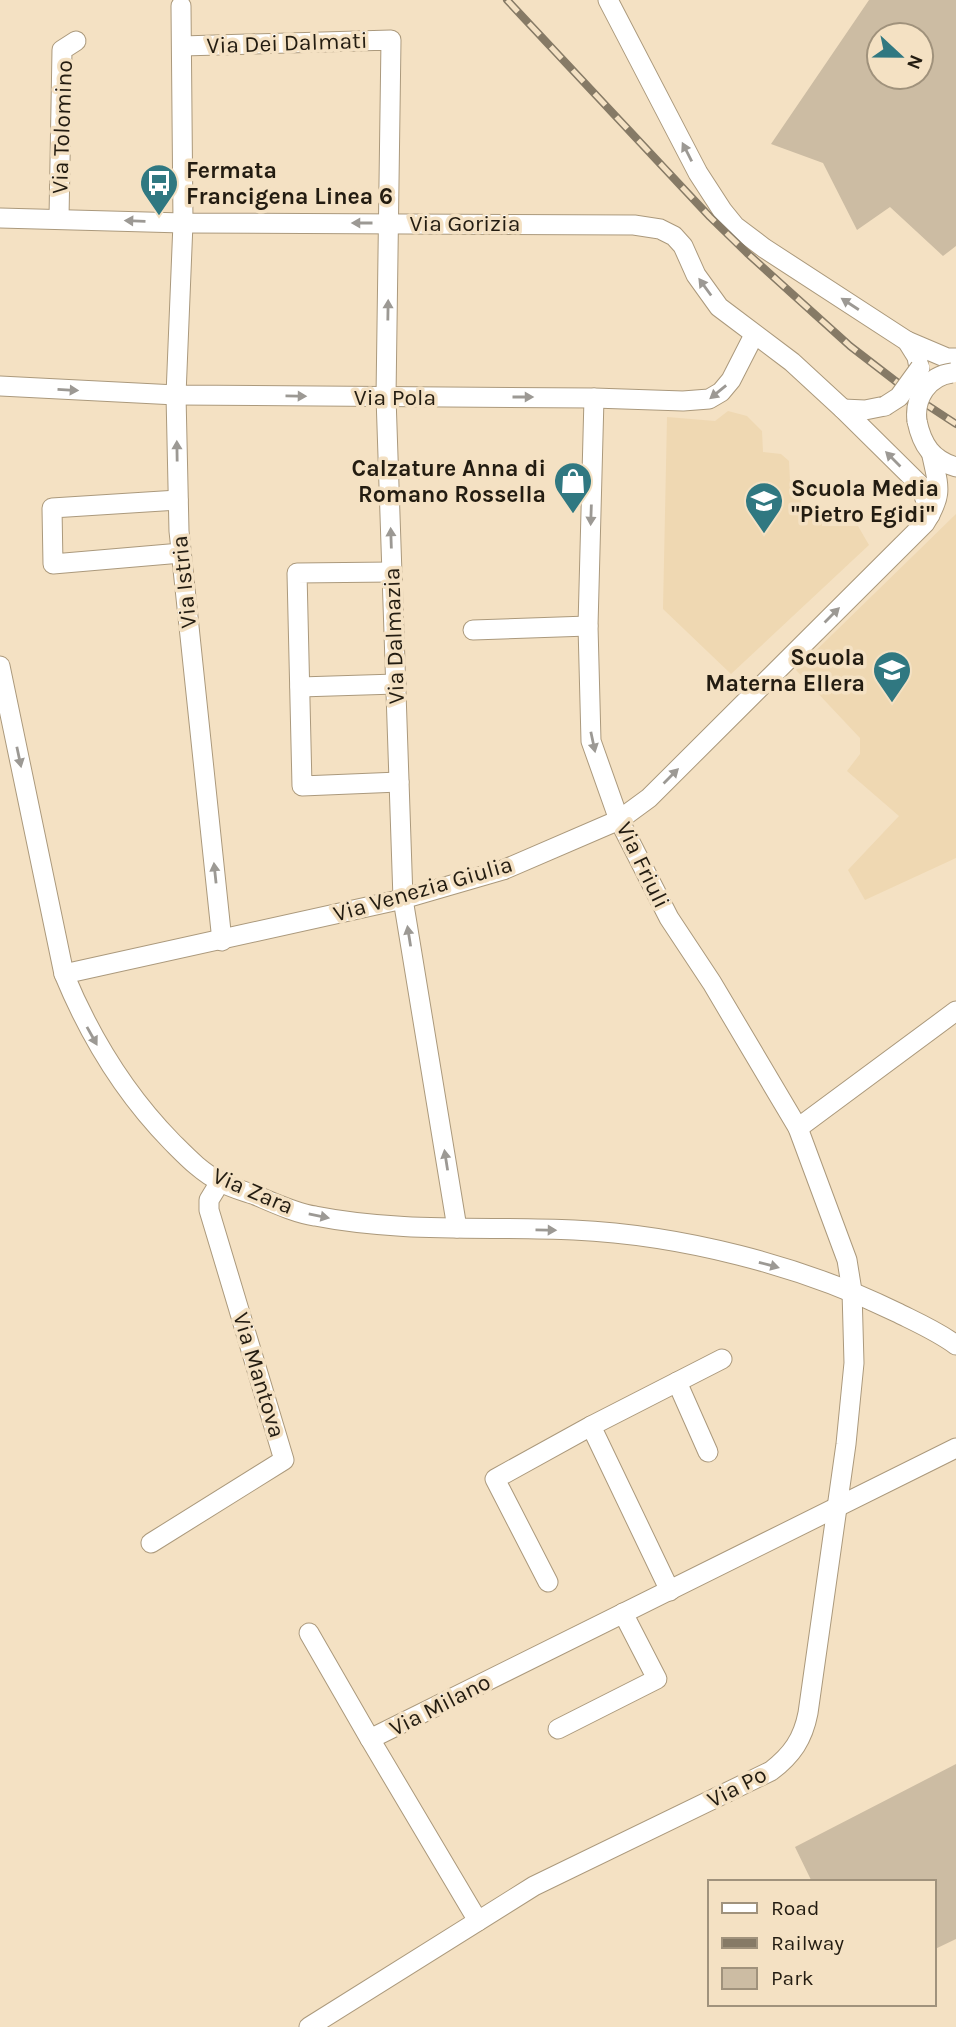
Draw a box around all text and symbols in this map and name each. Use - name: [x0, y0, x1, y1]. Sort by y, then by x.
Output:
- north arrow: [865, 21, 935, 91]
- street label: Via Dei Dalmati: [206, 27, 368, 59]
- text: N: [902, 52, 928, 72]
- street label: Via Tolomino: [46, 60, 78, 194]
- one-way arrow: [681, 142, 692, 162]
- place label: Fermata Francigena Linea 6: [186, 157, 393, 210]
- bus stop icon: Fermata Francigena Linea 6: [138, 162, 180, 217]
- street label: Via Gorizia: [410, 210, 520, 237]
- one-way arrow: [123, 215, 145, 227]
- one-way arrow: [351, 217, 373, 229]
- one-way arrow: [698, 279, 713, 297]
- one-way arrow: [841, 297, 859, 311]
- one-way arrow: [382, 299, 394, 321]
- one-way arrow: [57, 384, 79, 395]
- street label: Via Pola: [354, 384, 436, 411]
- one-way arrow: [710, 384, 728, 399]
- one-way arrow: [285, 390, 307, 402]
- one-way arrow: [512, 391, 534, 403]
- one-way arrow: [171, 440, 183, 462]
- one-way arrow: [885, 451, 902, 468]
- place label: Calzature Anna di Romano Rossella: [352, 455, 546, 508]
- shop icon: Calzature Anna di Romano Rossella: [552, 460, 594, 515]
- place label: Scuola Media "Pietro Egidi": [791, 475, 939, 528]
- school or university icon: Scuola Media "Pietro Egidi": [743, 480, 785, 535]
- one-way arrow: [585, 504, 597, 526]
- one-way arrow: [385, 526, 396, 548]
- street label: Via Istria: [166, 534, 202, 630]
- street label: Via Dalmazia: [378, 567, 410, 705]
- one-way arrow: [824, 607, 840, 623]
- place label: Scuola Materna Ellera: [705, 644, 865, 697]
- school or university icon: Scuola Materna Ellera: [871, 649, 913, 704]
- one-way arrow: [588, 731, 599, 753]
- one-way arrow: [13, 746, 24, 768]
- one-way arrow: [663, 768, 679, 785]
- street label: Via Friuli: [611, 818, 675, 912]
- street label: Via Venezia Giulia: [330, 851, 516, 927]
- one-way arrow: [209, 862, 220, 884]
- one-way arrow: [403, 925, 414, 947]
- one-way arrow: [86, 1026, 98, 1046]
- one-way arrow: [440, 1149, 451, 1171]
- street label: Via Zara: [209, 1162, 297, 1220]
- one-way arrow: [308, 1211, 330, 1222]
- one-way arrow: [535, 1224, 557, 1235]
- one-way arrow: [759, 1261, 780, 1271]
- street label: Via Mantova: [227, 1309, 291, 1441]
- street label: Via Milano: [385, 1668, 495, 1742]
- street label: Via Po: [703, 1761, 771, 1813]
- legend: [708, 1880, 935, 2006]
- text: Road: [771, 1896, 819, 1920]
- text: Railway: [771, 1931, 844, 1955]
- text: Park: [771, 1966, 814, 1990]

